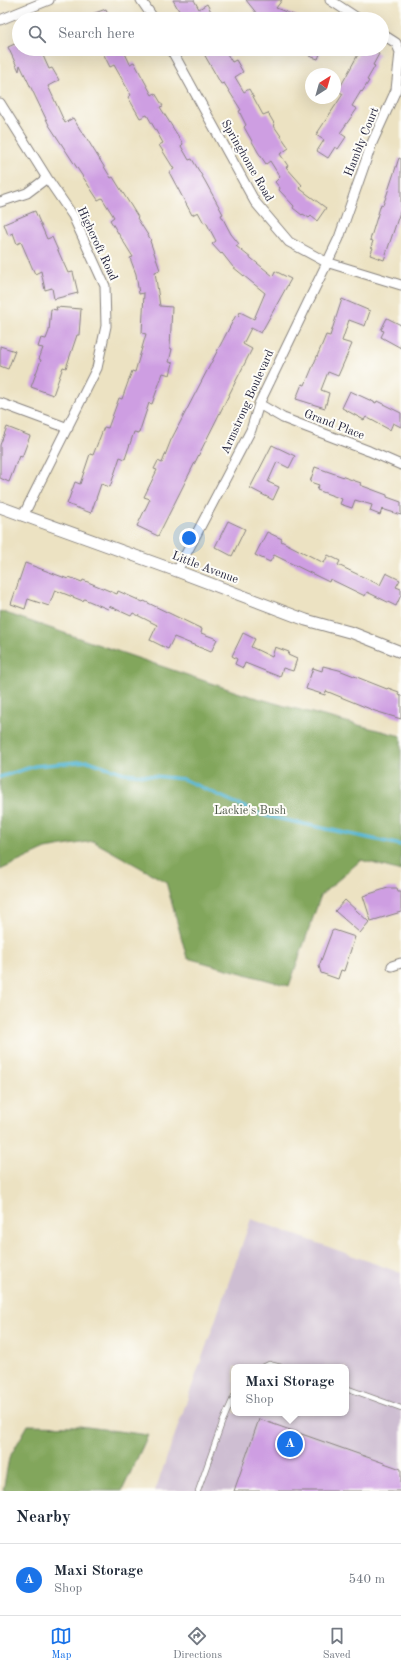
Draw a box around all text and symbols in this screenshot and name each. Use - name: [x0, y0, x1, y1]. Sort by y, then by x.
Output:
- search box: [12, 12, 389, 56]
- icon: search: [26, 23, 48, 45]
- text: Search here: [58, 27, 135, 42]
- north arrow: [305, 68, 341, 104]
- street label: Hambly Court: [343, 106, 381, 178]
- street label: Springhome Road: [219, 118, 275, 204]
- street label: Highcroft Road: [75, 205, 119, 283]
- street label: Armstrong Boulevard: [220, 348, 276, 456]
- street label: Grand Place: [302, 408, 366, 442]
- your location: [179, 528, 199, 548]
- street label: Little Avenue: [170, 550, 240, 586]
- park label: Lackie's Bush: [214, 805, 287, 817]
- popup: [231, 1364, 349, 1416]
- text: Maxi Storage: [245, 1375, 335, 1390]
- text: Shop: [245, 1393, 274, 1406]
- pin: A: [277, 1429, 303, 1459]
- text: Nearby: [16, 1509, 71, 1526]
- text: Maxi Storage: [54, 1564, 143, 1579]
- text: A: [24, 1573, 34, 1586]
- text: 540 m: [348, 1573, 385, 1586]
- text: Shop: [54, 1582, 82, 1595]
- tab: Map: [50, 1625, 72, 1663]
- tab: Directions: [173, 1625, 222, 1663]
- tab: Saved: [323, 1625, 351, 1663]

